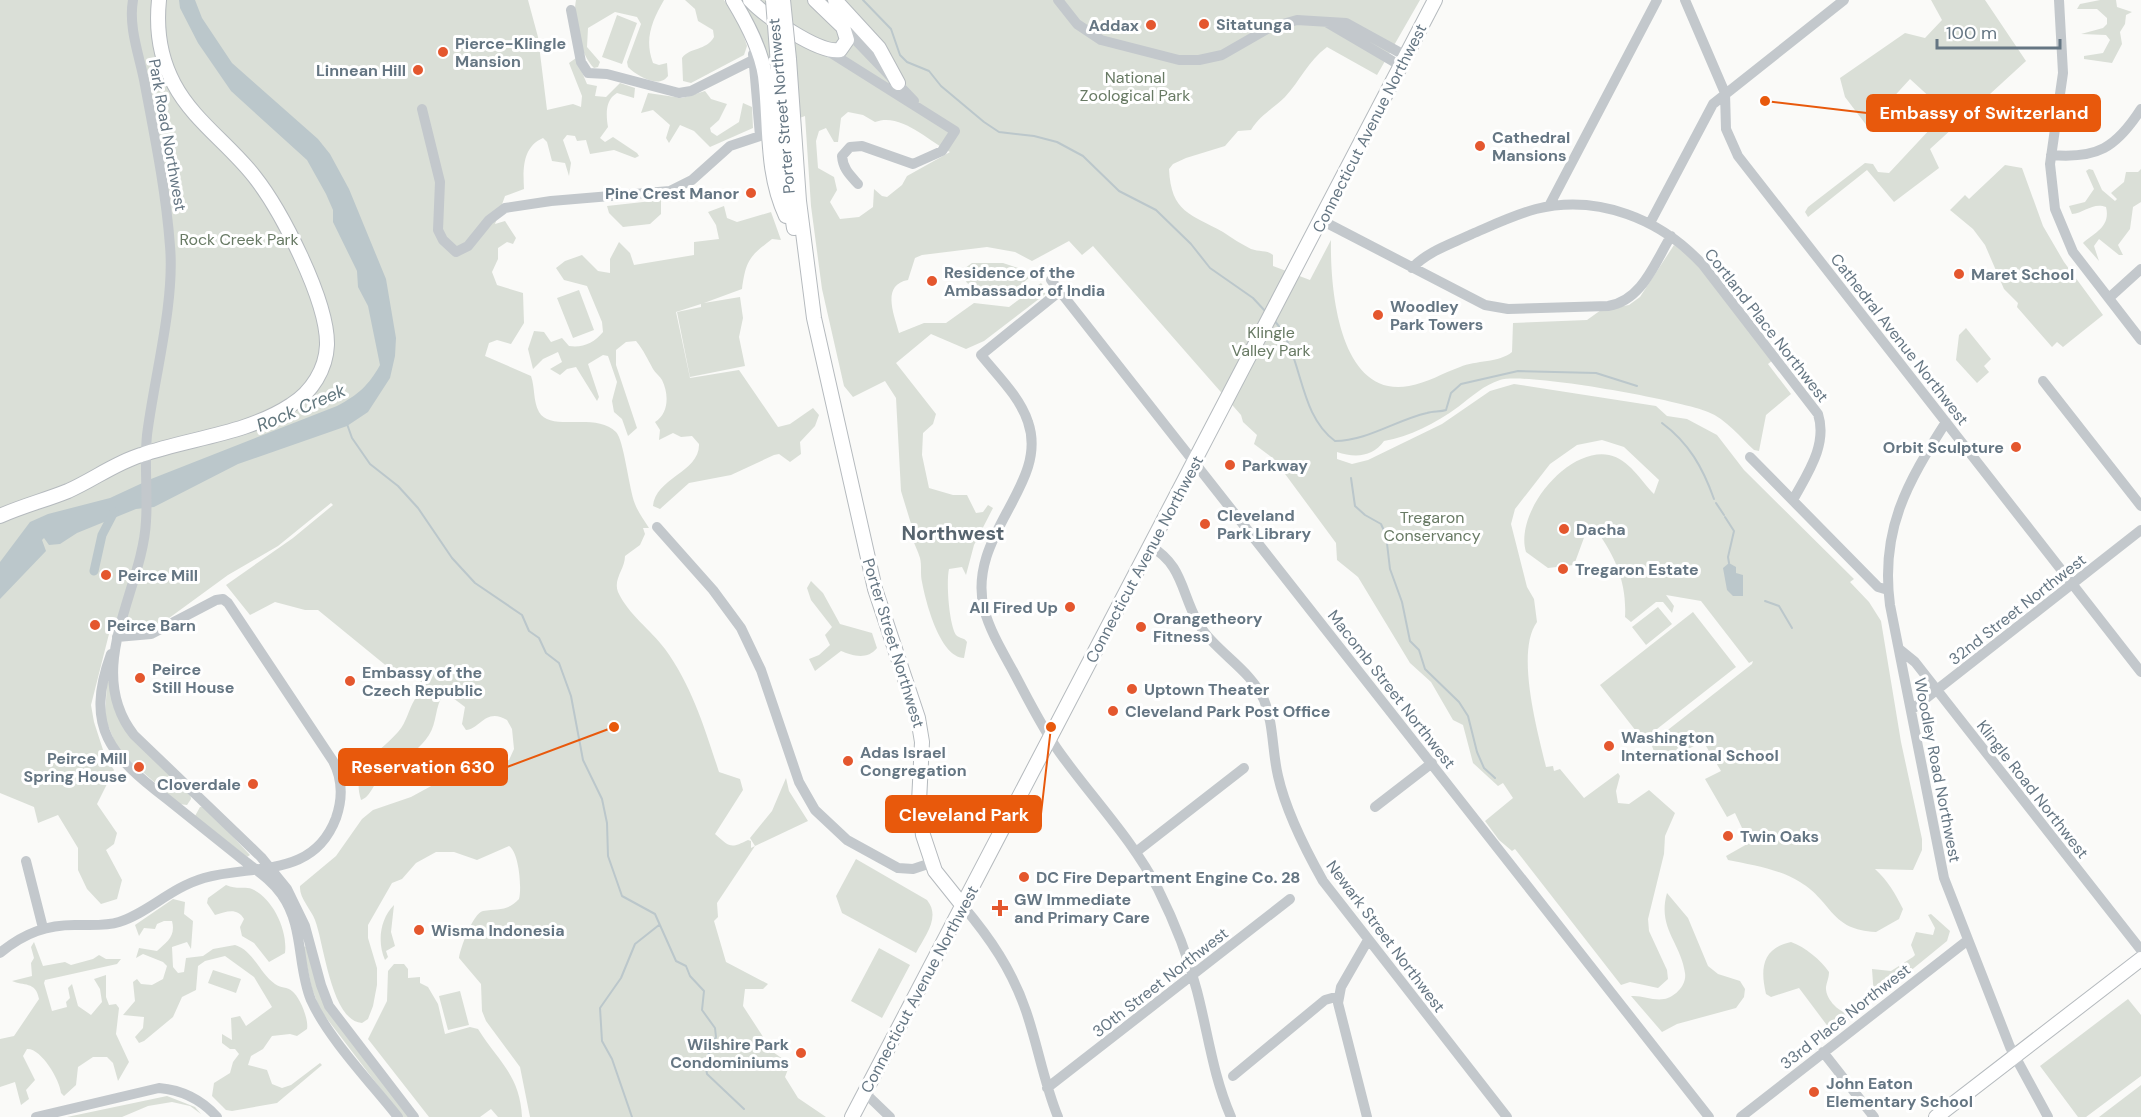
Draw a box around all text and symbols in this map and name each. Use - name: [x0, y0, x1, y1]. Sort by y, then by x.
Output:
- scale bar: [1937, 12, 2060, 50]
- place label: Sitatunga: [1216, 14, 1292, 35]
- place label: Addax: [1089, 15, 1139, 36]
- street label: Porter Street Northwest: [763, 17, 800, 195]
- marker: Sitatunga: [1197, 17, 1211, 31]
- marker: Addax: [1144, 18, 1158, 32]
- street label: Connecticut Avenue Northwest: [1307, 20, 1431, 236]
- text: 100 m: [1946, 21, 1997, 45]
- place label: Pierce-Klingle Mansion: [455, 33, 566, 72]
- marker: Pierce-Klingle Mansion: [436, 45, 450, 59]
- street label: Park Road Northwest: [144, 57, 191, 213]
- place label: Linnean Hill: [316, 60, 406, 81]
- marker: Linnean Hill: [411, 63, 425, 77]
- park label: National Zoological Park: [1080, 67, 1190, 106]
- callout: Embassy of Switzerland: [1867, 95, 2100, 131]
- text: Embassy of Switzerland: [1879, 101, 2089, 125]
- place label: Cathedral Mansions: [1492, 127, 1570, 166]
- marker: Cathedral Mansions: [1473, 139, 1487, 153]
- place label: Pine Crest Manor: [605, 183, 739, 204]
- marker: Pine Crest Manor: [744, 186, 758, 200]
- park label: Rock Creek Park: [179, 229, 299, 250]
- street label: Cortland Place Northwest: [1700, 244, 1833, 407]
- street label: Cathedral Avenue Northwest: [1826, 249, 1973, 429]
- place label: Residence of the Ambassador of India: [944, 262, 1105, 301]
- place label: Maret School: [1971, 264, 2074, 285]
- marker: Maret School: [1952, 267, 1966, 281]
- marker: Residence of the Ambassador of India: [925, 274, 939, 288]
- place label: Woodley Park Towers: [1390, 296, 1483, 335]
- marker: Woodley Park Towers: [1371, 308, 1385, 322]
- park label: Klingle Valley Park: [1231, 322, 1311, 361]
- water label: Rock Creek: [253, 378, 350, 438]
- place label: Orbit Sculpture: [1883, 437, 2004, 458]
- marker: Orbit Sculpture: [2009, 440, 2023, 454]
- street label: Connecticut Avenue Northwest: [1081, 452, 1208, 667]
- place label: Parkway: [1242, 455, 1308, 476]
- marker: Parkway: [1223, 458, 1237, 472]
- place label: Cleveland Park Library: [1217, 505, 1311, 544]
- park label: Tregaron Conservancy: [1383, 507, 1481, 546]
- marker: Cleveland Park Library: [1198, 517, 1212, 531]
- place label: Dacha: [1576, 519, 1626, 540]
- district label: Northwest: [901, 520, 1005, 546]
- marker: Dacha: [1557, 522, 1571, 536]
- street label: 32nd Street Northwest: [1944, 549, 2090, 670]
- street label: Porter Street Northwest: [858, 556, 929, 730]
- place label: Tregaron Estate: [1575, 559, 1699, 580]
- marker: Tregaron Estate: [1556, 562, 1570, 576]
- place label: Peirce Mill: [118, 565, 198, 586]
- marker: Peirce Mill: [99, 568, 113, 582]
- place label: All Fired Up: [969, 597, 1058, 618]
- marker: All Fired Up: [1063, 600, 1077, 614]
- street label: Macomb Street Northwest: [1323, 606, 1460, 773]
- place label: Orangetheory Fitness: [1153, 608, 1263, 647]
- place label: Peirce Barn: [107, 615, 196, 636]
- marker: Peirce Barn: [88, 618, 102, 632]
- marker: Orangetheory Fitness: [1134, 620, 1148, 634]
- place label: Peirce Still House: [152, 659, 234, 698]
- place label: Embassy of the Czech Republic: [362, 662, 483, 701]
- marker: Peirce Still House: [133, 671, 147, 685]
- marker: Embassy of the Czech Republic: [343, 674, 357, 688]
- street label: Woodley Road Northwest: [1909, 676, 1966, 864]
- place label: Uptown Theater: [1144, 679, 1270, 700]
- marker: Uptown Theater: [1125, 682, 1139, 696]
- place label: Cleveland Park Post Office: [1125, 701, 1330, 722]
- marker: Cleveland Park Post Office: [1106, 704, 1120, 718]
- street label: Klingle Road Northwest: [1972, 716, 2093, 863]
- place label: Washington International School: [1621, 727, 1779, 766]
- marker: Washington International School: [1602, 739, 1616, 753]
- place label: Adas Israel Congregation: [860, 742, 967, 781]
- place label: Peirce Mill Spring House: [24, 748, 127, 787]
- callout: Reservation 630: [339, 749, 507, 785]
- marker: Adas Israel Congregation: [841, 754, 855, 768]
- text: Reservation 630: [351, 755, 495, 779]
- marker: Peirce Mill Spring House: [132, 760, 146, 774]
- place label: Cloverdale: [157, 774, 241, 795]
- marker: Cloverdale: [246, 777, 260, 791]
- callout: Cleveland Park: [886, 796, 1041, 832]
- text: Cleveland Park: [899, 803, 1030, 827]
- place label: Twin Oaks: [1740, 826, 1819, 847]
- marker: Twin Oaks: [1721, 829, 1735, 843]
- street label: Newark Street Northwest: [1321, 856, 1450, 1017]
- place label: DC Fire Department Engine Co. 28: [1036, 867, 1300, 888]
- marker: DC Fire Department Engine Co. 28: [1017, 870, 1031, 884]
- street label: Connecticut Avenue Northwest: [856, 882, 983, 1097]
- place label: GW Immediate and Primary Care: [1014, 889, 1150, 928]
- marker: GW Immediate and Primary Care: [991, 899, 1009, 917]
- place label: Wisma Indonesia: [431, 920, 565, 941]
- marker: Wisma Indonesia: [412, 923, 426, 937]
- street label: 30th Street Northwest: [1088, 923, 1232, 1042]
- street label: 33rd Place Northwest: [1776, 959, 1915, 1074]
- place label: Wilshire Park Condominiums: [670, 1034, 790, 1073]
- marker: Wilshire Park Condominiums: [794, 1046, 808, 1060]
- place label: John Eaton Elementary School: [1826, 1073, 1973, 1112]
- marker: John Eaton Elementary School: [1807, 1085, 1821, 1099]

